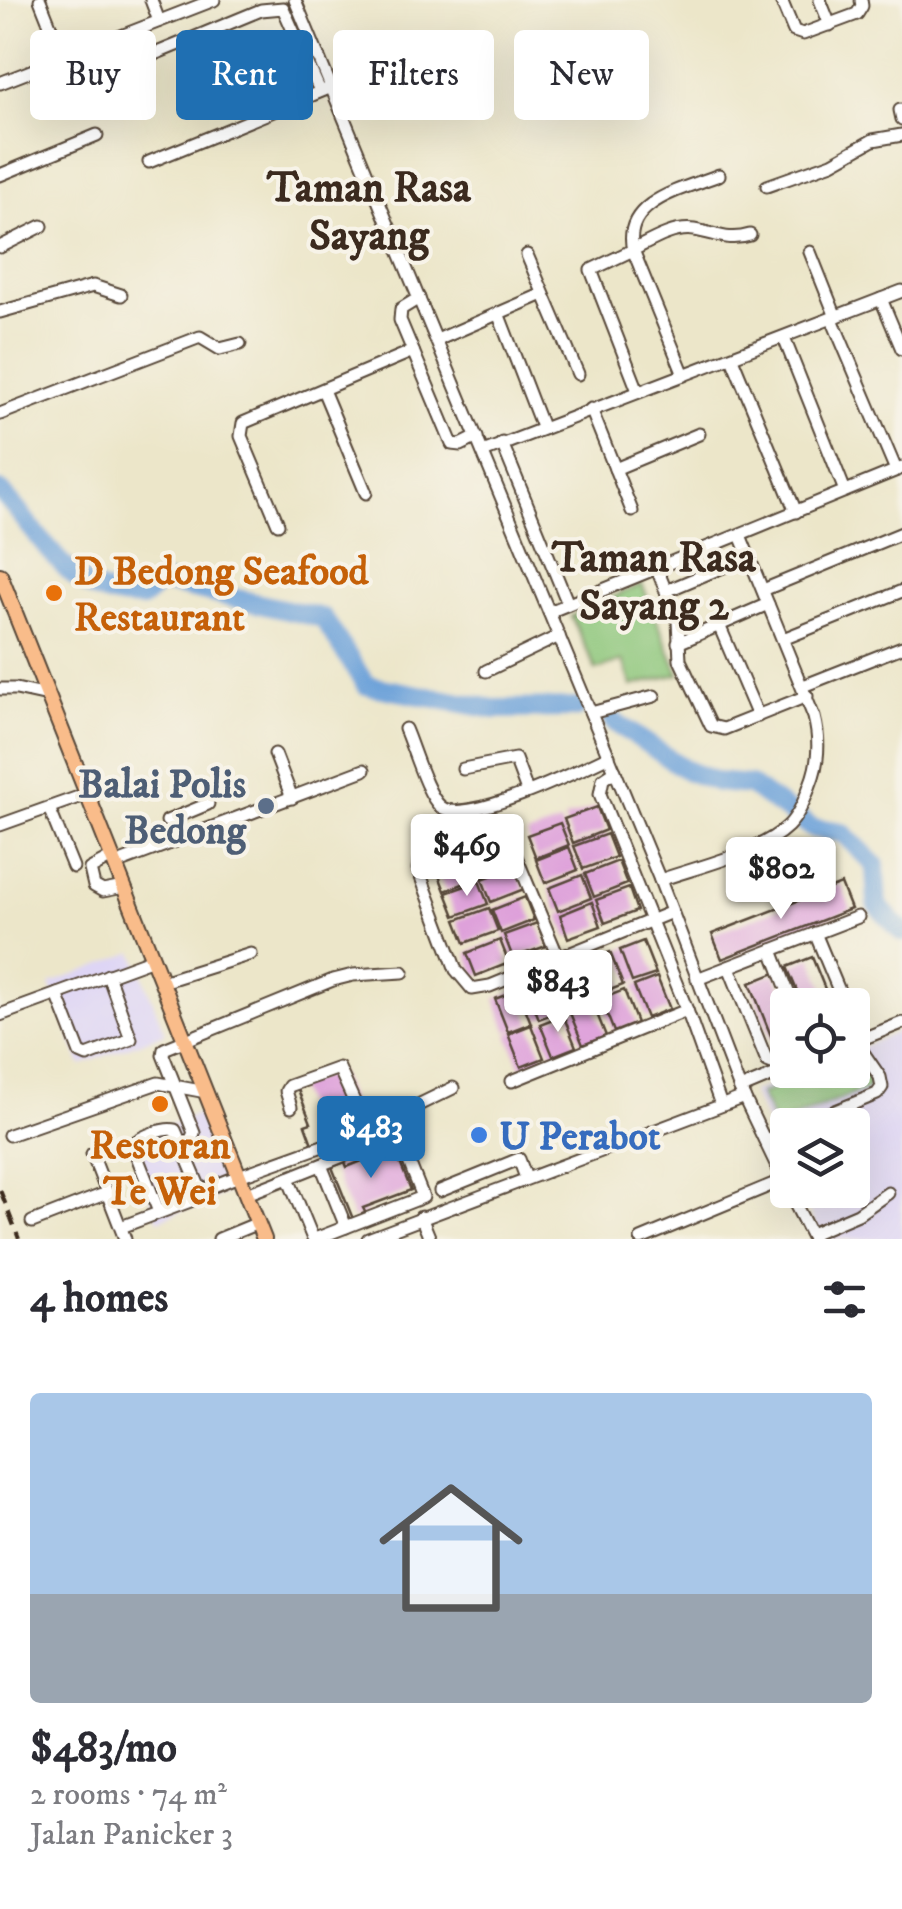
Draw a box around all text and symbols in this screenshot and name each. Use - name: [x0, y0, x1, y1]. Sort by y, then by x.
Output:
- chip: Buy: [30, 30, 156, 120]
- chip: Rent: [176, 30, 313, 120]
- chip: Filters: [333, 30, 494, 120]
- chip: New: [514, 30, 649, 120]
- district label: Taman Rasa Sayang: [266, 163, 472, 263]
- district label: Taman Rasa Sayang 2: [551, 533, 757, 633]
- place label: D Bedong Seafood Restaurant: [74, 548, 370, 644]
- marker: D Bedong Seafood Restaurant: [43, 582, 65, 604]
- place label: Balai Polis Bedong: [78, 761, 248, 857]
- marker: Balai Polis Bedong: [255, 795, 277, 817]
- pin: $469: [408, 814, 526, 899]
- text: $469: [433, 826, 501, 866]
- pin: $802: [722, 837, 840, 922]
- text: $802: [748, 849, 814, 889]
- pin: $843: [499, 950, 617, 1035]
- text: $843: [526, 962, 590, 1002]
- map controls: [770, 988, 870, 1208]
- button: locate: [770, 988, 870, 1088]
- marker: Restoran Te Wei: [149, 1093, 171, 1115]
- pin: $483: [312, 1096, 430, 1181]
- text: $483: [339, 1108, 403, 1148]
- button: layers: [770, 1108, 870, 1208]
- place label: U Perabot: [499, 1113, 661, 1163]
- place label: Restoran Te Wei: [89, 1122, 231, 1218]
- marker: U Perabot: [468, 1124, 490, 1146]
- icon: filters: [817, 1272, 872, 1327]
- text: 4 homes: [30, 1273, 168, 1325]
- icon: home: [361, 1458, 541, 1638]
- text: $483/mo: [30, 1723, 177, 1775]
- text: 2 rooms · 74 m²: [30, 1775, 227, 1815]
- text: Jalan Panicker 3: [30, 1815, 233, 1855]

